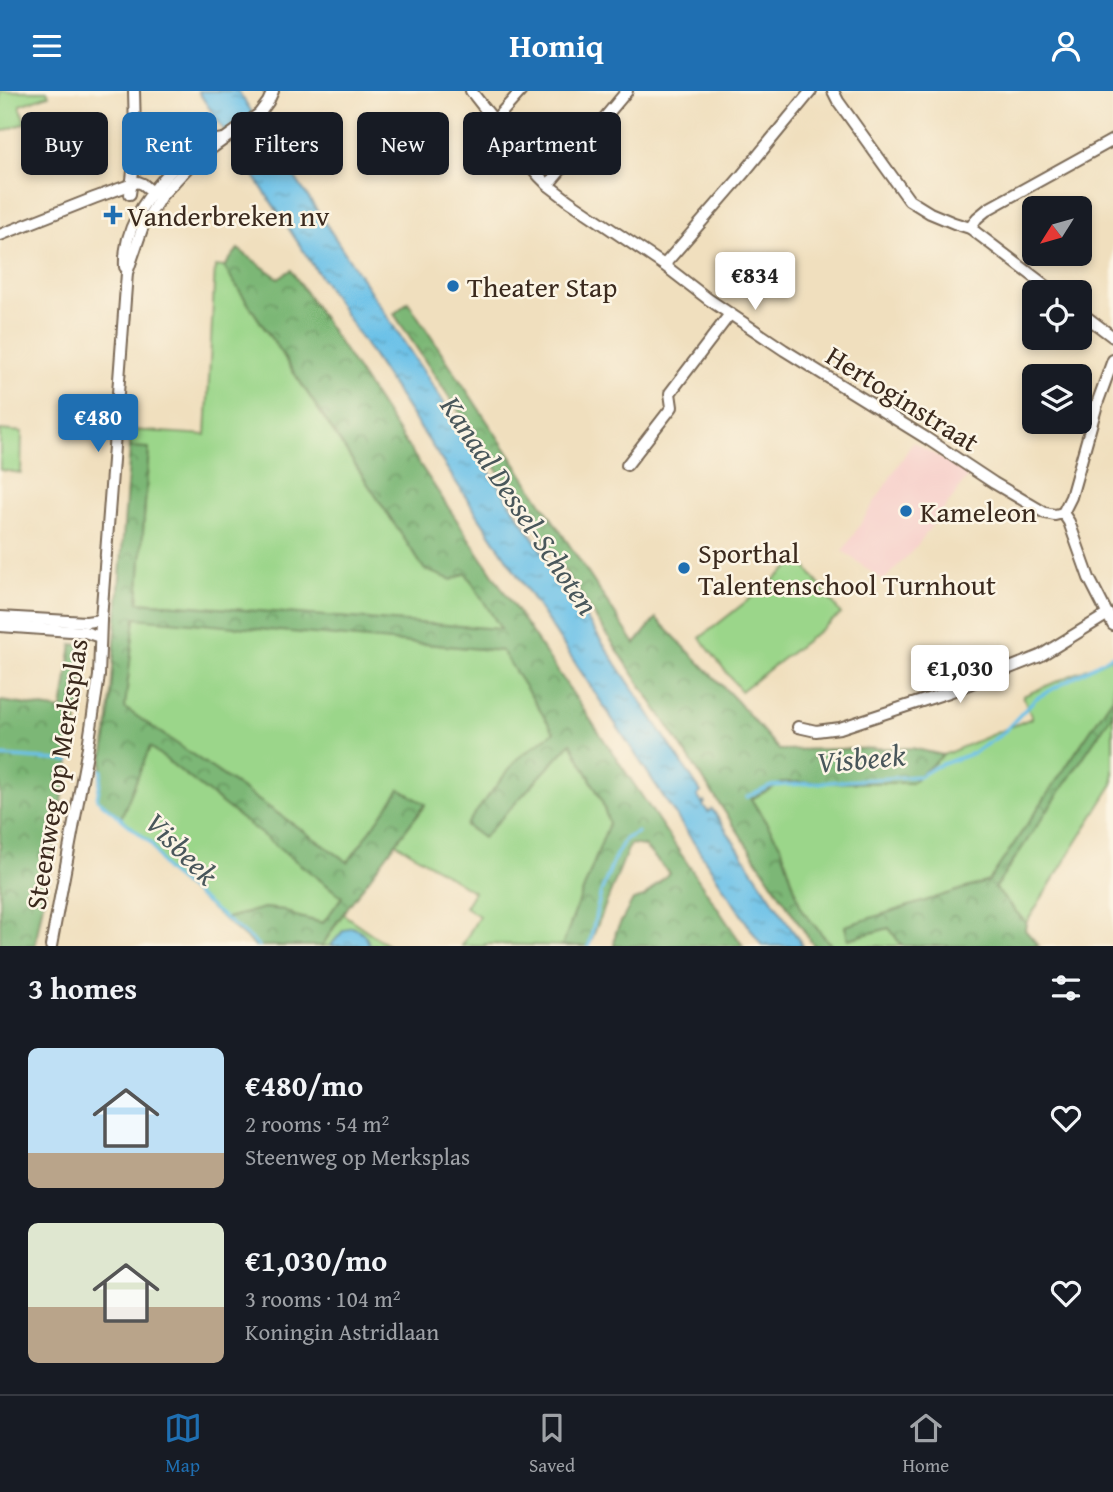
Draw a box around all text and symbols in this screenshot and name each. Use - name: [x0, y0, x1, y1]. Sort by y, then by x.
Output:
- text: Homiq: [509, 22, 604, 69]
- icon: menu: [28, 27, 66, 65]
- icon: person: [1047, 27, 1085, 65]
- chip: Buy: [21, 112, 108, 175]
- chip: Rent: [122, 112, 217, 175]
- chip: Filters: [231, 112, 343, 175]
- chip: New: [357, 112, 449, 175]
- chip: Apartment: [463, 112, 621, 175]
- place label: Vanderbreken nv: [127, 195, 329, 236]
- north arrow: [1022, 196, 1092, 266]
- map controls: [1022, 196, 1092, 434]
- marker: Vanderbreken nv: [105, 207, 121, 223]
- pin: €834: [714, 253, 796, 312]
- text: €834: [731, 258, 779, 291]
- place label: Theater Stap: [467, 266, 617, 307]
- marker: Theater Stap: [445, 278, 461, 294]
- button: locate: [1022, 280, 1092, 350]
- street label: Hertoginstraat: [819, 335, 988, 461]
- button: layers: [1022, 364, 1092, 434]
- water label: Kanaal Dessel-Schoten: [430, 386, 610, 623]
- pin: €480: [57, 395, 139, 454]
- text: €480: [74, 400, 122, 433]
- place label: Kameleon: [920, 491, 1037, 532]
- marker: Kameleon: [898, 503, 914, 519]
- place label: Sporthal Talentenschool Turnhout: [698, 532, 996, 605]
- marker: Sporthal Talentenschool Turnhout: [676, 560, 692, 576]
- street label: Steenweg op Merksplas: [14, 635, 98, 913]
- pin: €1,030: [903, 645, 1017, 705]
- text: €1,030: [927, 651, 993, 684]
- water label: Visbeek: [815, 732, 907, 784]
- water label: Visbeek: [135, 801, 229, 895]
- text: 3 homes: [28, 966, 137, 1010]
- icon: filters: [1047, 969, 1085, 1007]
- text: €480/mo: [245, 1063, 363, 1107]
- icon: home: [84, 1076, 168, 1160]
- icon: heart: [1047, 1099, 1085, 1137]
- text: 2 rooms · 54 m²: [245, 1107, 389, 1140]
- text: Steenweg op Merksplas: [245, 1140, 470, 1173]
- text: €1,030/mo: [245, 1238, 387, 1282]
- icon: home: [84, 1251, 168, 1335]
- icon: heart: [1047, 1274, 1085, 1312]
- text: 3 rooms · 104 m²: [245, 1282, 400, 1315]
- text: Koningin Astridlaan: [245, 1315, 439, 1348]
- tab: Map: [164, 1409, 202, 1479]
- tab: Saved: [529, 1409, 575, 1479]
- tab: Home: [903, 1409, 949, 1479]

